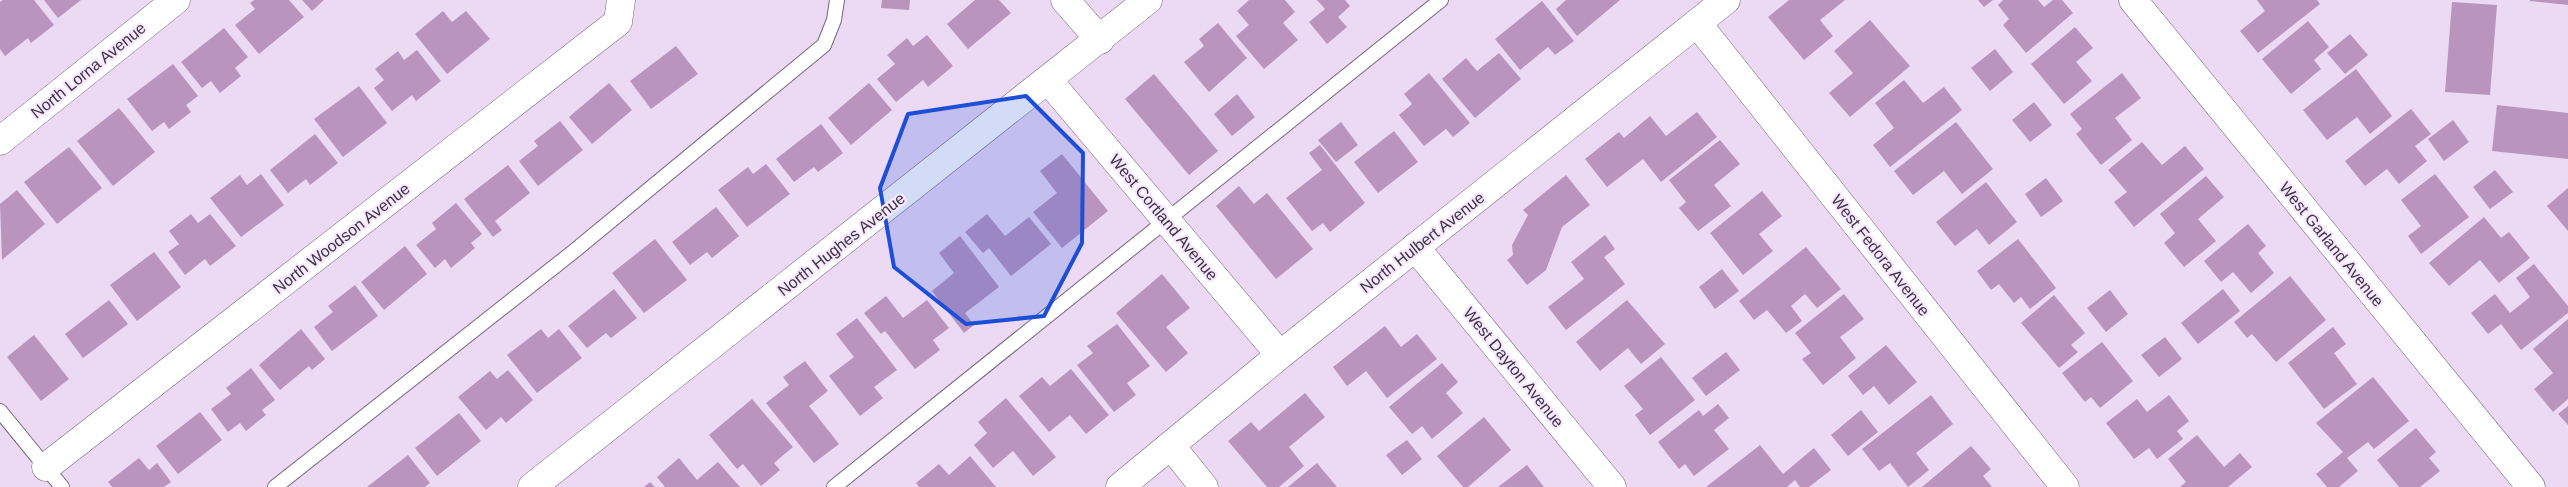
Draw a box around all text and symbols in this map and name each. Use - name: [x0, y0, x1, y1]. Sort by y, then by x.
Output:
- street label: North Lorna Avenue: [28, 19, 149, 122]
- street label: West Cortland Avenue: [1106, 151, 1221, 284]
- street label: West Garland Avenue: [2276, 179, 2387, 310]
- street label: North Woodson Avenue: [270, 180, 413, 297]
- street label: North Hulbert Avenue: [1357, 189, 1488, 296]
- street label: North Hughes Avenue: [775, 190, 908, 299]
- street label: West Fedora Avenue: [1828, 191, 1933, 319]
- street label: West Dayton Avenue: [1460, 304, 1567, 431]

